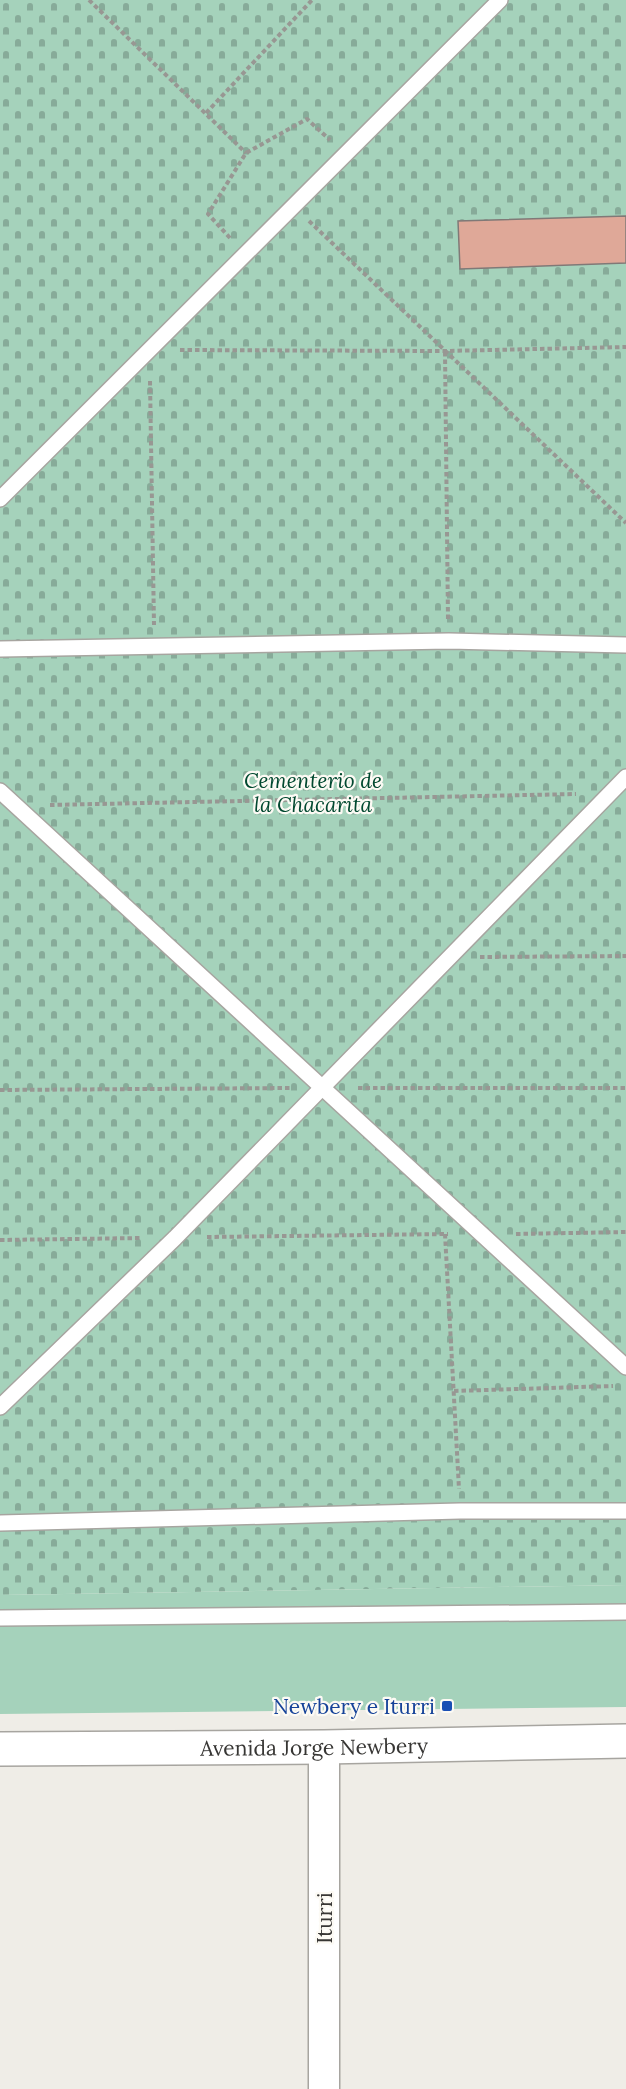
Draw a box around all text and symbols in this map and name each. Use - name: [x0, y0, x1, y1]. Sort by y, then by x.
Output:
- park label: Cementerio de la Chacarita: [244, 767, 382, 818]
- place label: Newbery e Iturri: [273, 1693, 435, 1720]
- marker: Newbery e Iturri: [440, 1699, 454, 1713]
- street label: Avenida Jorge Newbery: [199, 1731, 428, 1761]
- street label: Iturri: [311, 1892, 338, 1944]

